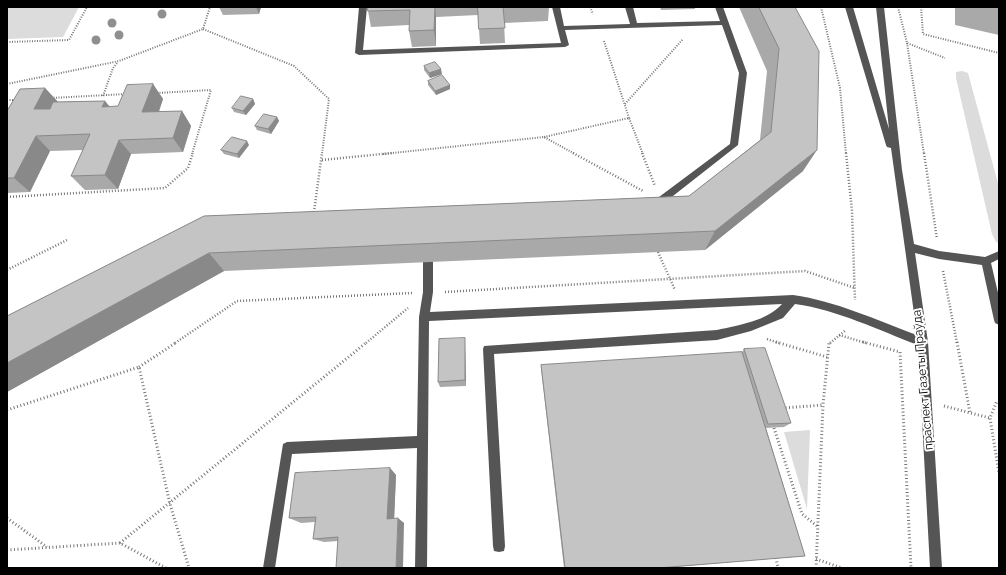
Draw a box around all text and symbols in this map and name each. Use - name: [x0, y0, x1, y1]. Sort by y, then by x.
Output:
- street label: праспект Газеты Праўда: [910, 309, 936, 451]

